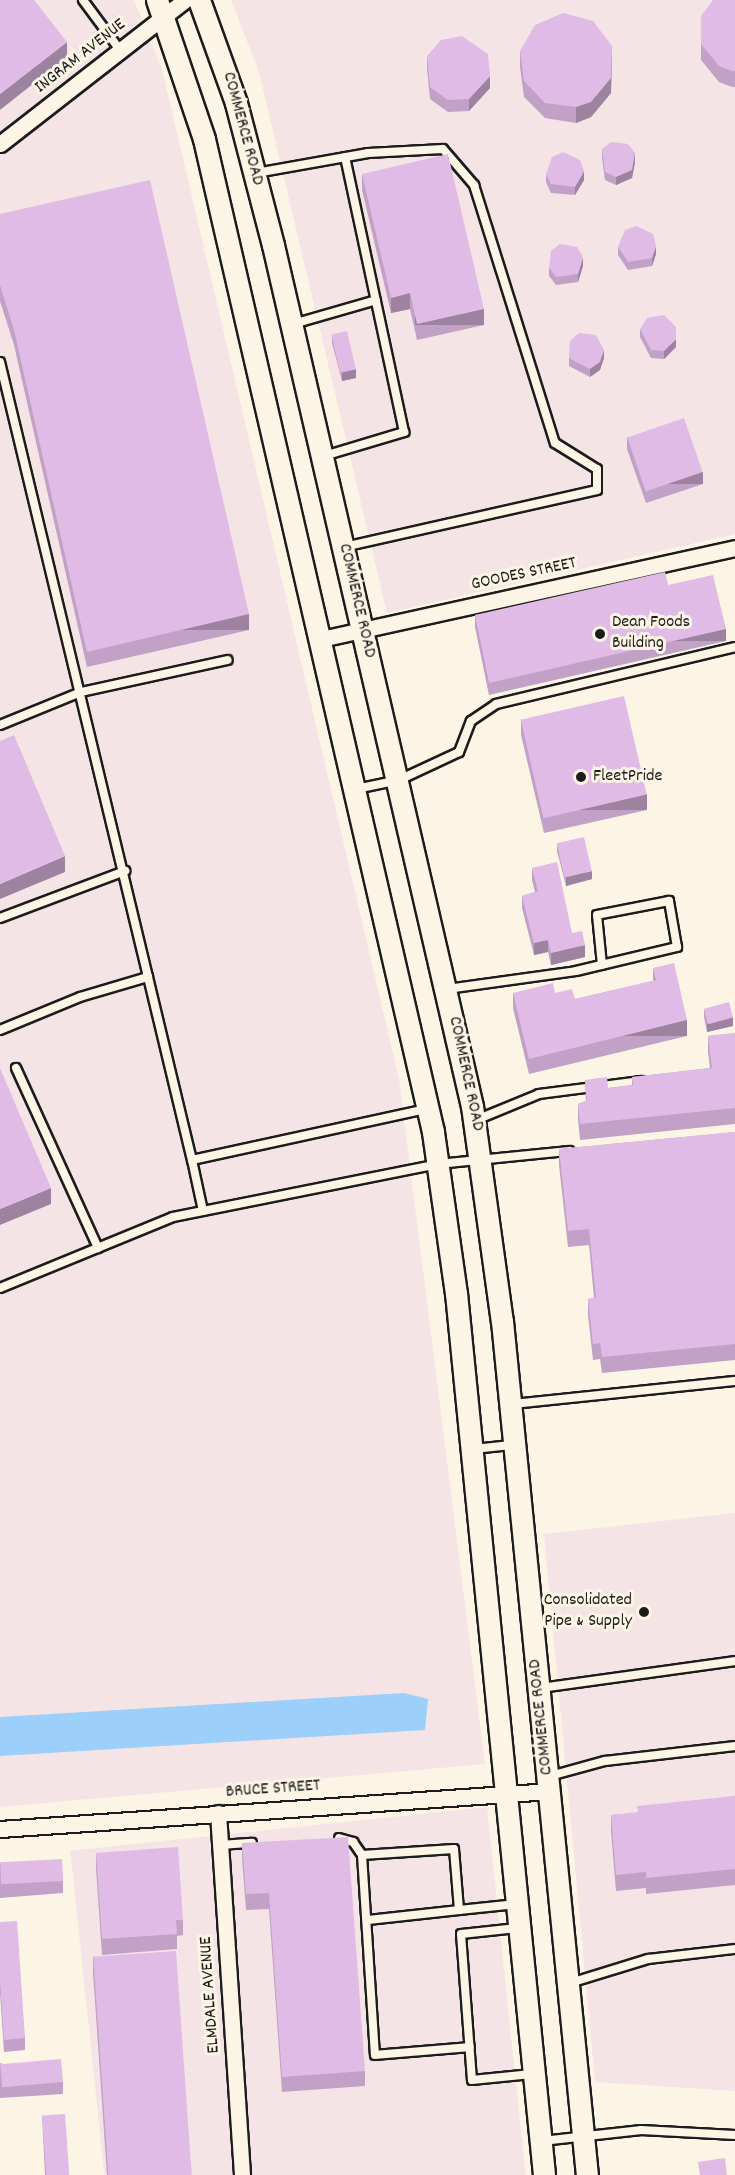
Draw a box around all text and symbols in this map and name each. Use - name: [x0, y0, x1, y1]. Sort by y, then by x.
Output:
- street label: INGRAM AVENUE: [31, 15, 131, 99]
- street label: COMMERCE ROAD: [216, 70, 268, 188]
- street label: COMMERCE ROAD: [332, 542, 380, 660]
- street label: GOODES STREET: [470, 553, 578, 597]
- place label: Dean Foods Building: [612, 613, 690, 656]
- marker: Dean Foods Building: [593, 627, 607, 641]
- place label: FleetPride: [593, 766, 662, 788]
- marker: FleetPride: [574, 770, 588, 784]
- street label: COMMERCE ROAD: [442, 1015, 488, 1133]
- place label: Consolidated Pipe & Supply: [544, 1591, 632, 1634]
- marker: Consolidated Pipe & Supply: [637, 1605, 651, 1619]
- street label: COMMERCE ROAD: [525, 1658, 559, 1776]
- street label: BRUCE STREET: [225, 1776, 321, 1804]
- street label: ELMDALE AVENUE: [196, 1936, 226, 2054]

